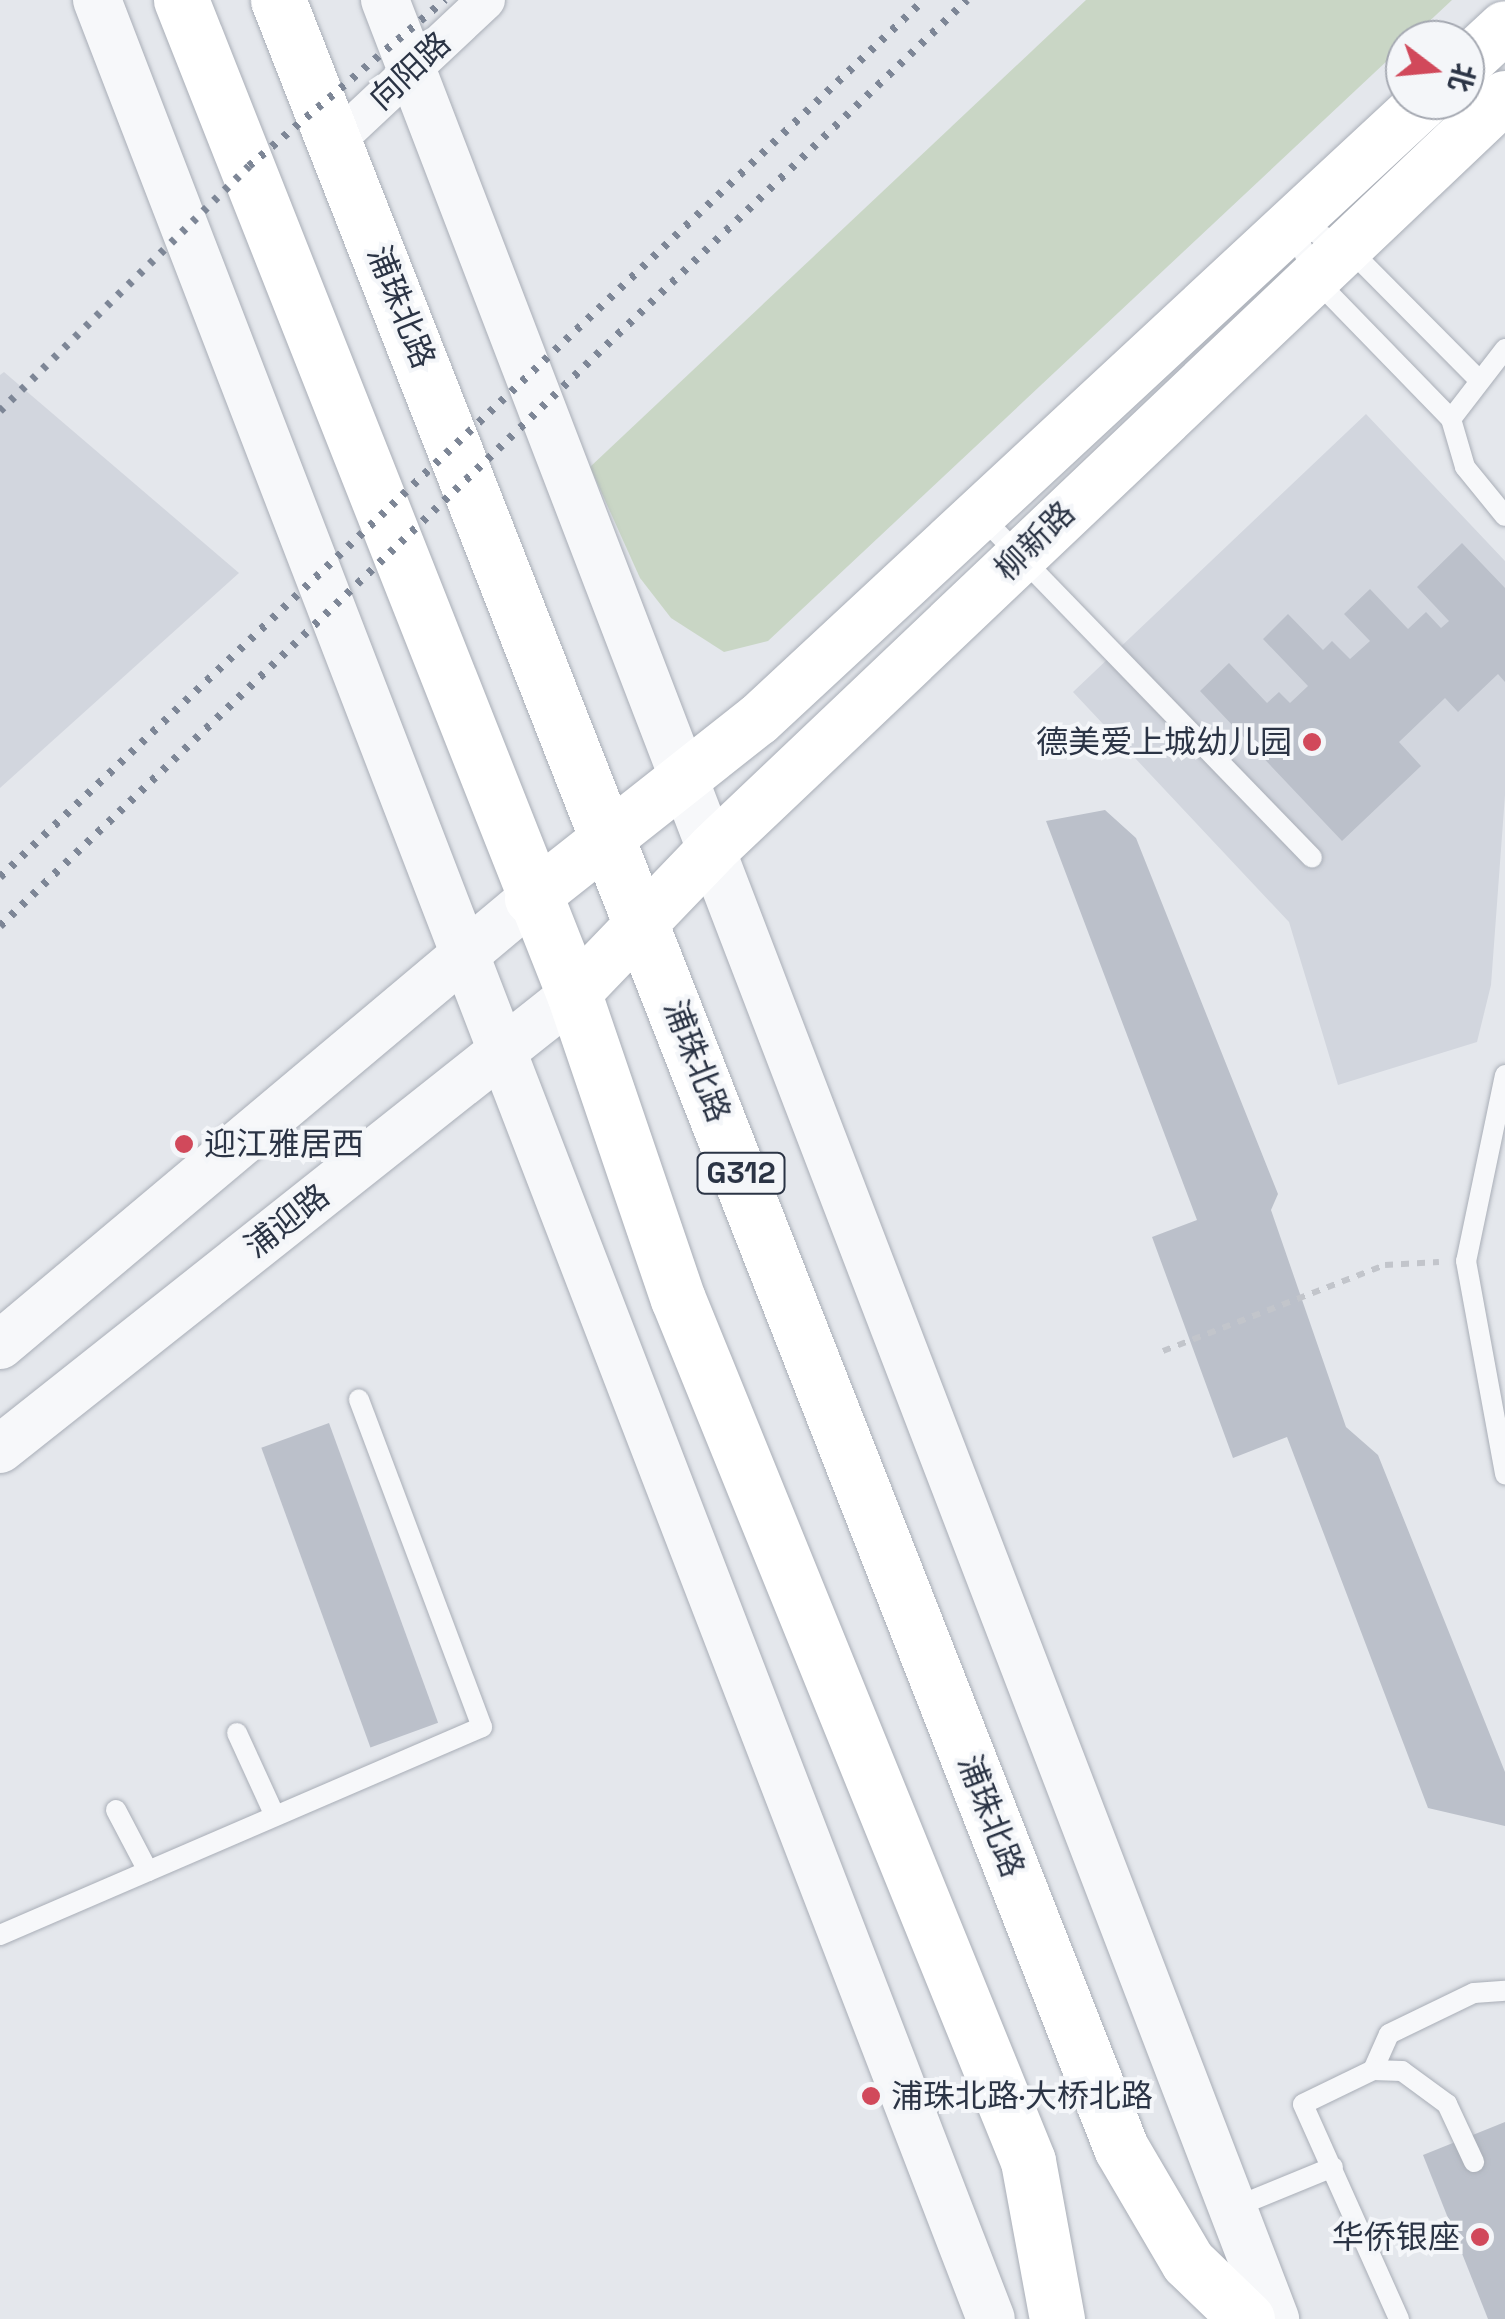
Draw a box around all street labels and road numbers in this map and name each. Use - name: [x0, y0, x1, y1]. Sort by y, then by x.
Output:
- street label: 向阳路: [362, 24, 458, 118]
- street label: 浦珠北路: [359, 240, 443, 374]
- street label: 柳新路: [987, 494, 1083, 588]
- street label: 浦珠北路: [656, 994, 738, 1128]
- road number: G312: [696, 1148, 786, 1198]
- street label: 浦迎路: [237, 1176, 337, 1266]
- street label: 浦珠北路: [950, 1749, 1032, 1883]

